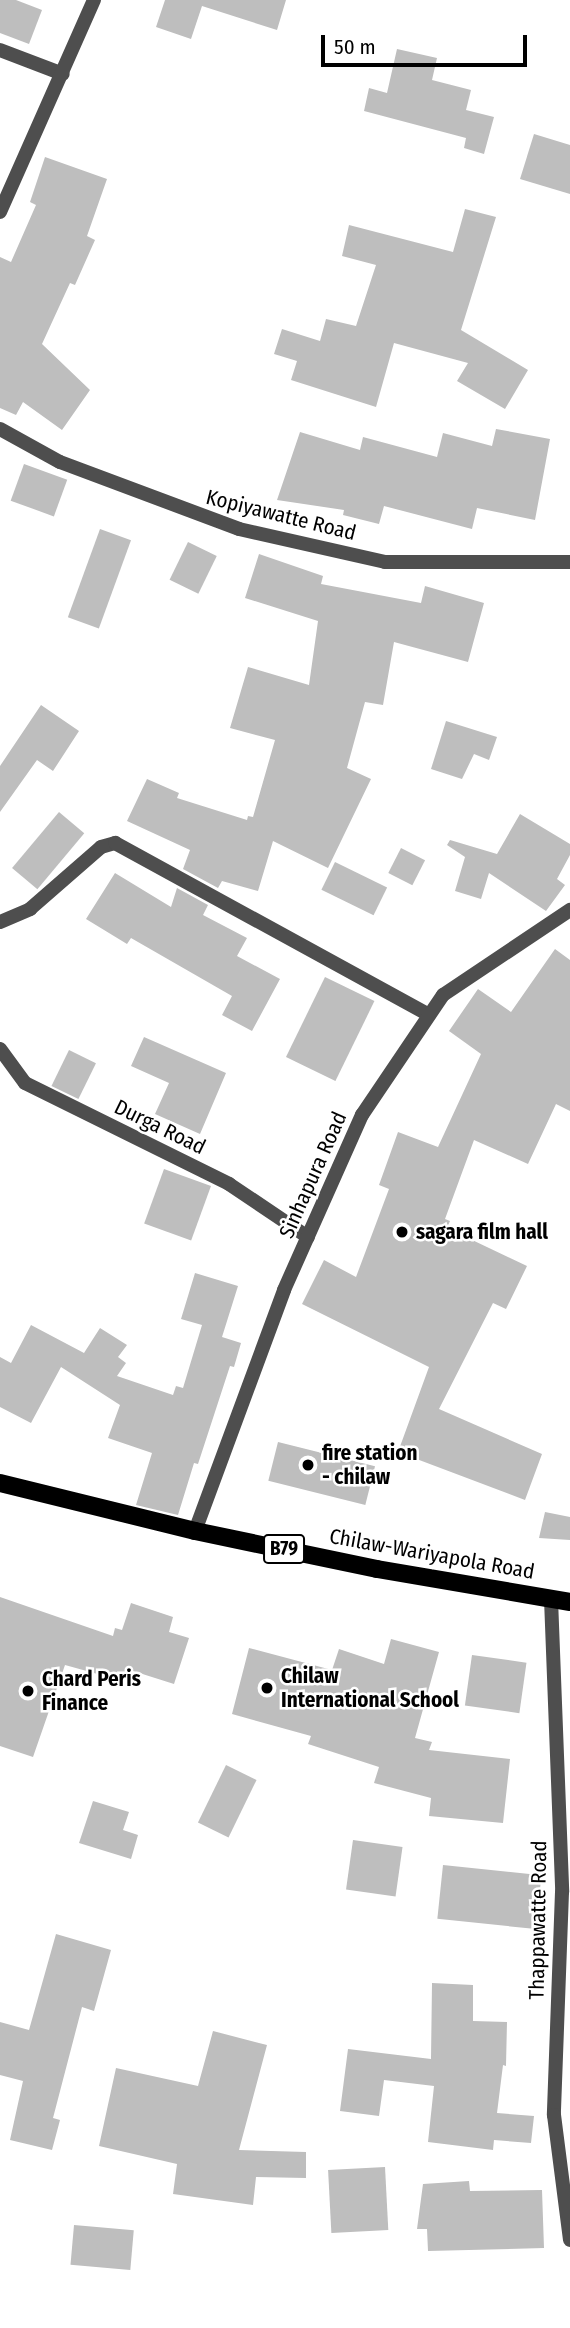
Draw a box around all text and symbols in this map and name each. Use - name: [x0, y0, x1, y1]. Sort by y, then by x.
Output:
- scale bar: [325, 21, 532, 65]
- text: 50 m: [334, 34, 376, 60]
- street label: Kopiyawatte Road: [203, 484, 359, 546]
- street label: Durga Road: [110, 1094, 210, 1160]
- street label: Sinhapura Road: [274, 1108, 352, 1242]
- place label: sagara film hall: [416, 1219, 548, 1245]
- marker: sagara film hall: [394, 1224, 410, 1240]
- place label: fire station - chilaw: [322, 1440, 417, 1490]
- marker: fire station - chilaw: [300, 1457, 316, 1473]
- street label: Chilaw-Wariyapola Road: [328, 1524, 536, 1584]
- road number: B79: [263, 1534, 305, 1564]
- place label: Chilaw International School: [281, 1663, 459, 1713]
- place label: Chard Peris Finance: [42, 1666, 141, 1716]
- marker: Chilaw International School: [259, 1680, 275, 1696]
- marker: Chard Peris Finance: [20, 1683, 36, 1699]
- street label: Thappawatte Road: [524, 1840, 552, 2000]

